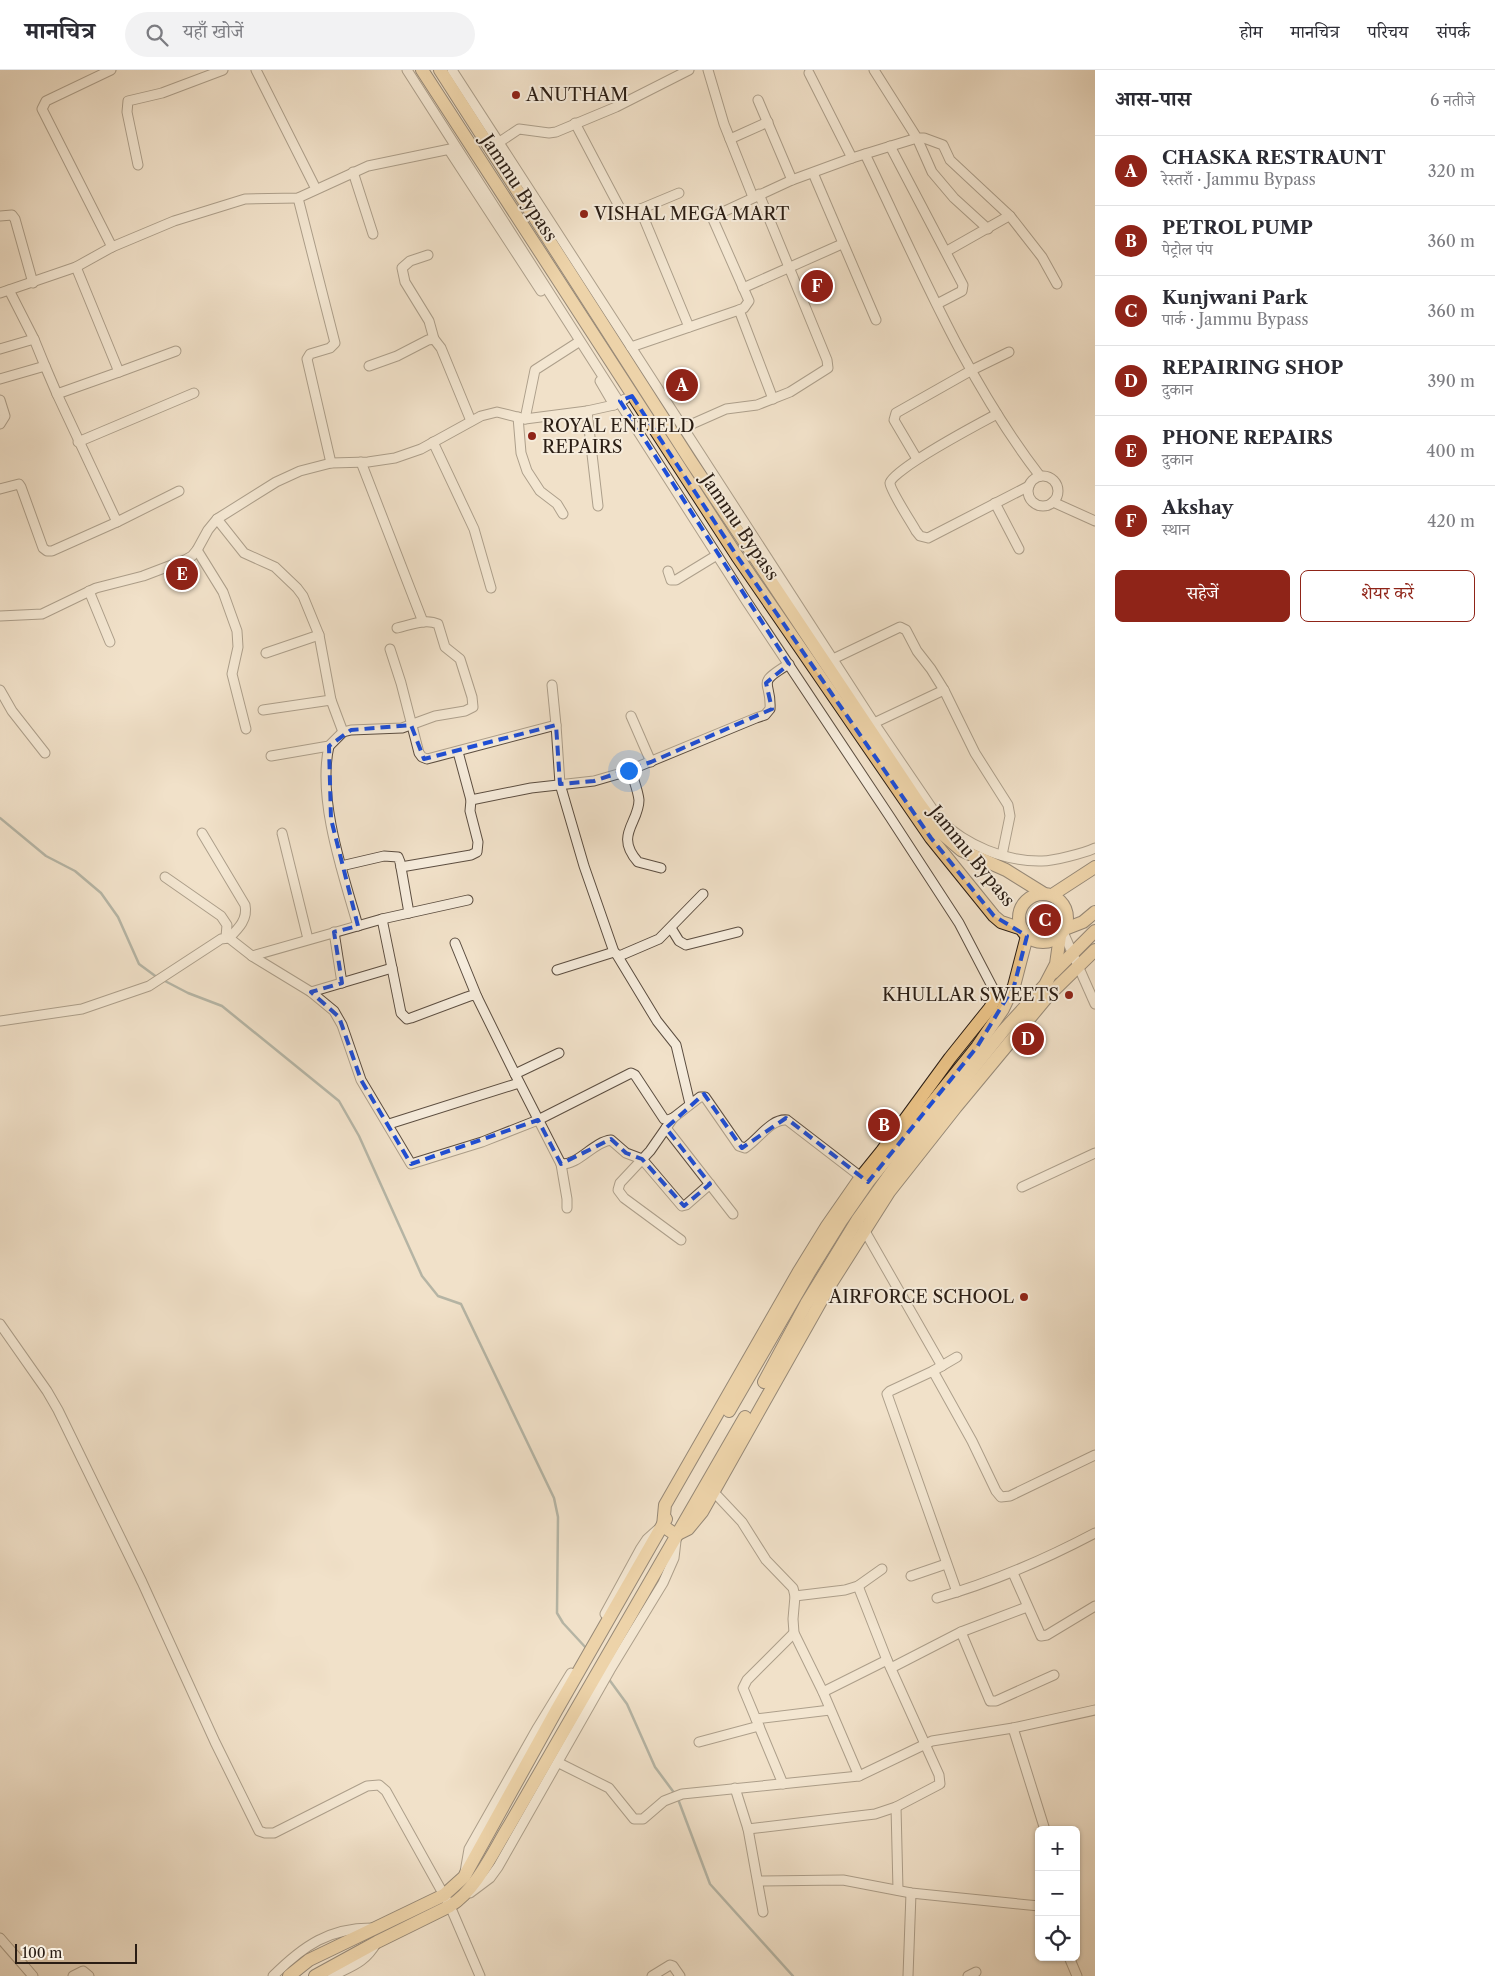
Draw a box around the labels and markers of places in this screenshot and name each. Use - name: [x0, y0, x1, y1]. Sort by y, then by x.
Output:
- place label: ANUTHAM: [525, 84, 629, 106]
- marker: ANUTHAM: [510, 89, 522, 101]
- place label: VISHAL MEGA MART: [593, 203, 790, 225]
- marker: VISHAL MEGA MART: [578, 208, 590, 220]
- pin: F: [801, 267, 833, 305]
- pin: A: [666, 366, 698, 404]
- place label: ROYAL ENFIELD REPAIRS: [542, 415, 695, 458]
- marker: ROYAL ENFIELD REPAIRS: [526, 430, 538, 442]
- pin: E: [166, 555, 198, 593]
- pin: C: [1029, 901, 1061, 939]
- place label: KHULLAR SWEETS: [882, 984, 1059, 1006]
- marker: KHULLAR SWEETS: [1063, 989, 1075, 1001]
- pin: D: [1012, 1020, 1044, 1058]
- pin: B: [868, 1106, 900, 1144]
- place label: AIRFORCE SCHOOL: [828, 1286, 1014, 1308]
- marker: AIRFORCE SCHOOL: [1018, 1291, 1030, 1303]

